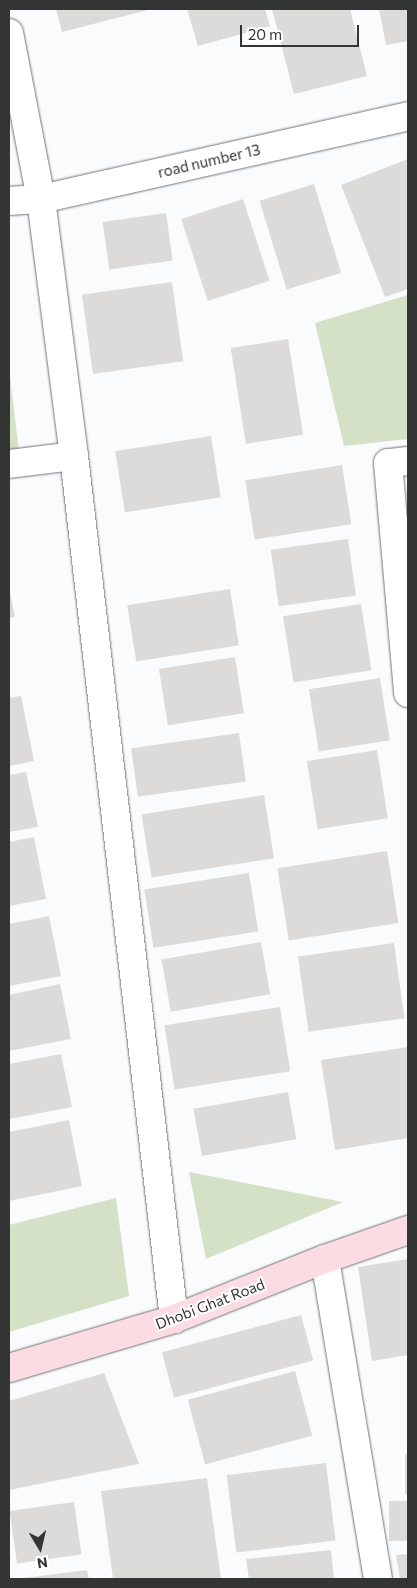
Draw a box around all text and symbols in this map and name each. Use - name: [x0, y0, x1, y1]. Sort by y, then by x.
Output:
- scale bar: [242, 15, 361, 47]
- text: 20 m: [248, 25, 282, 43]
- street label: road number 13: [156, 140, 262, 182]
- street label: Dhobi Ghat Road: [153, 1275, 267, 1333]
- north arrow: [15, 1523, 65, 1573]
- text: N: [36, 1554, 49, 1573]

